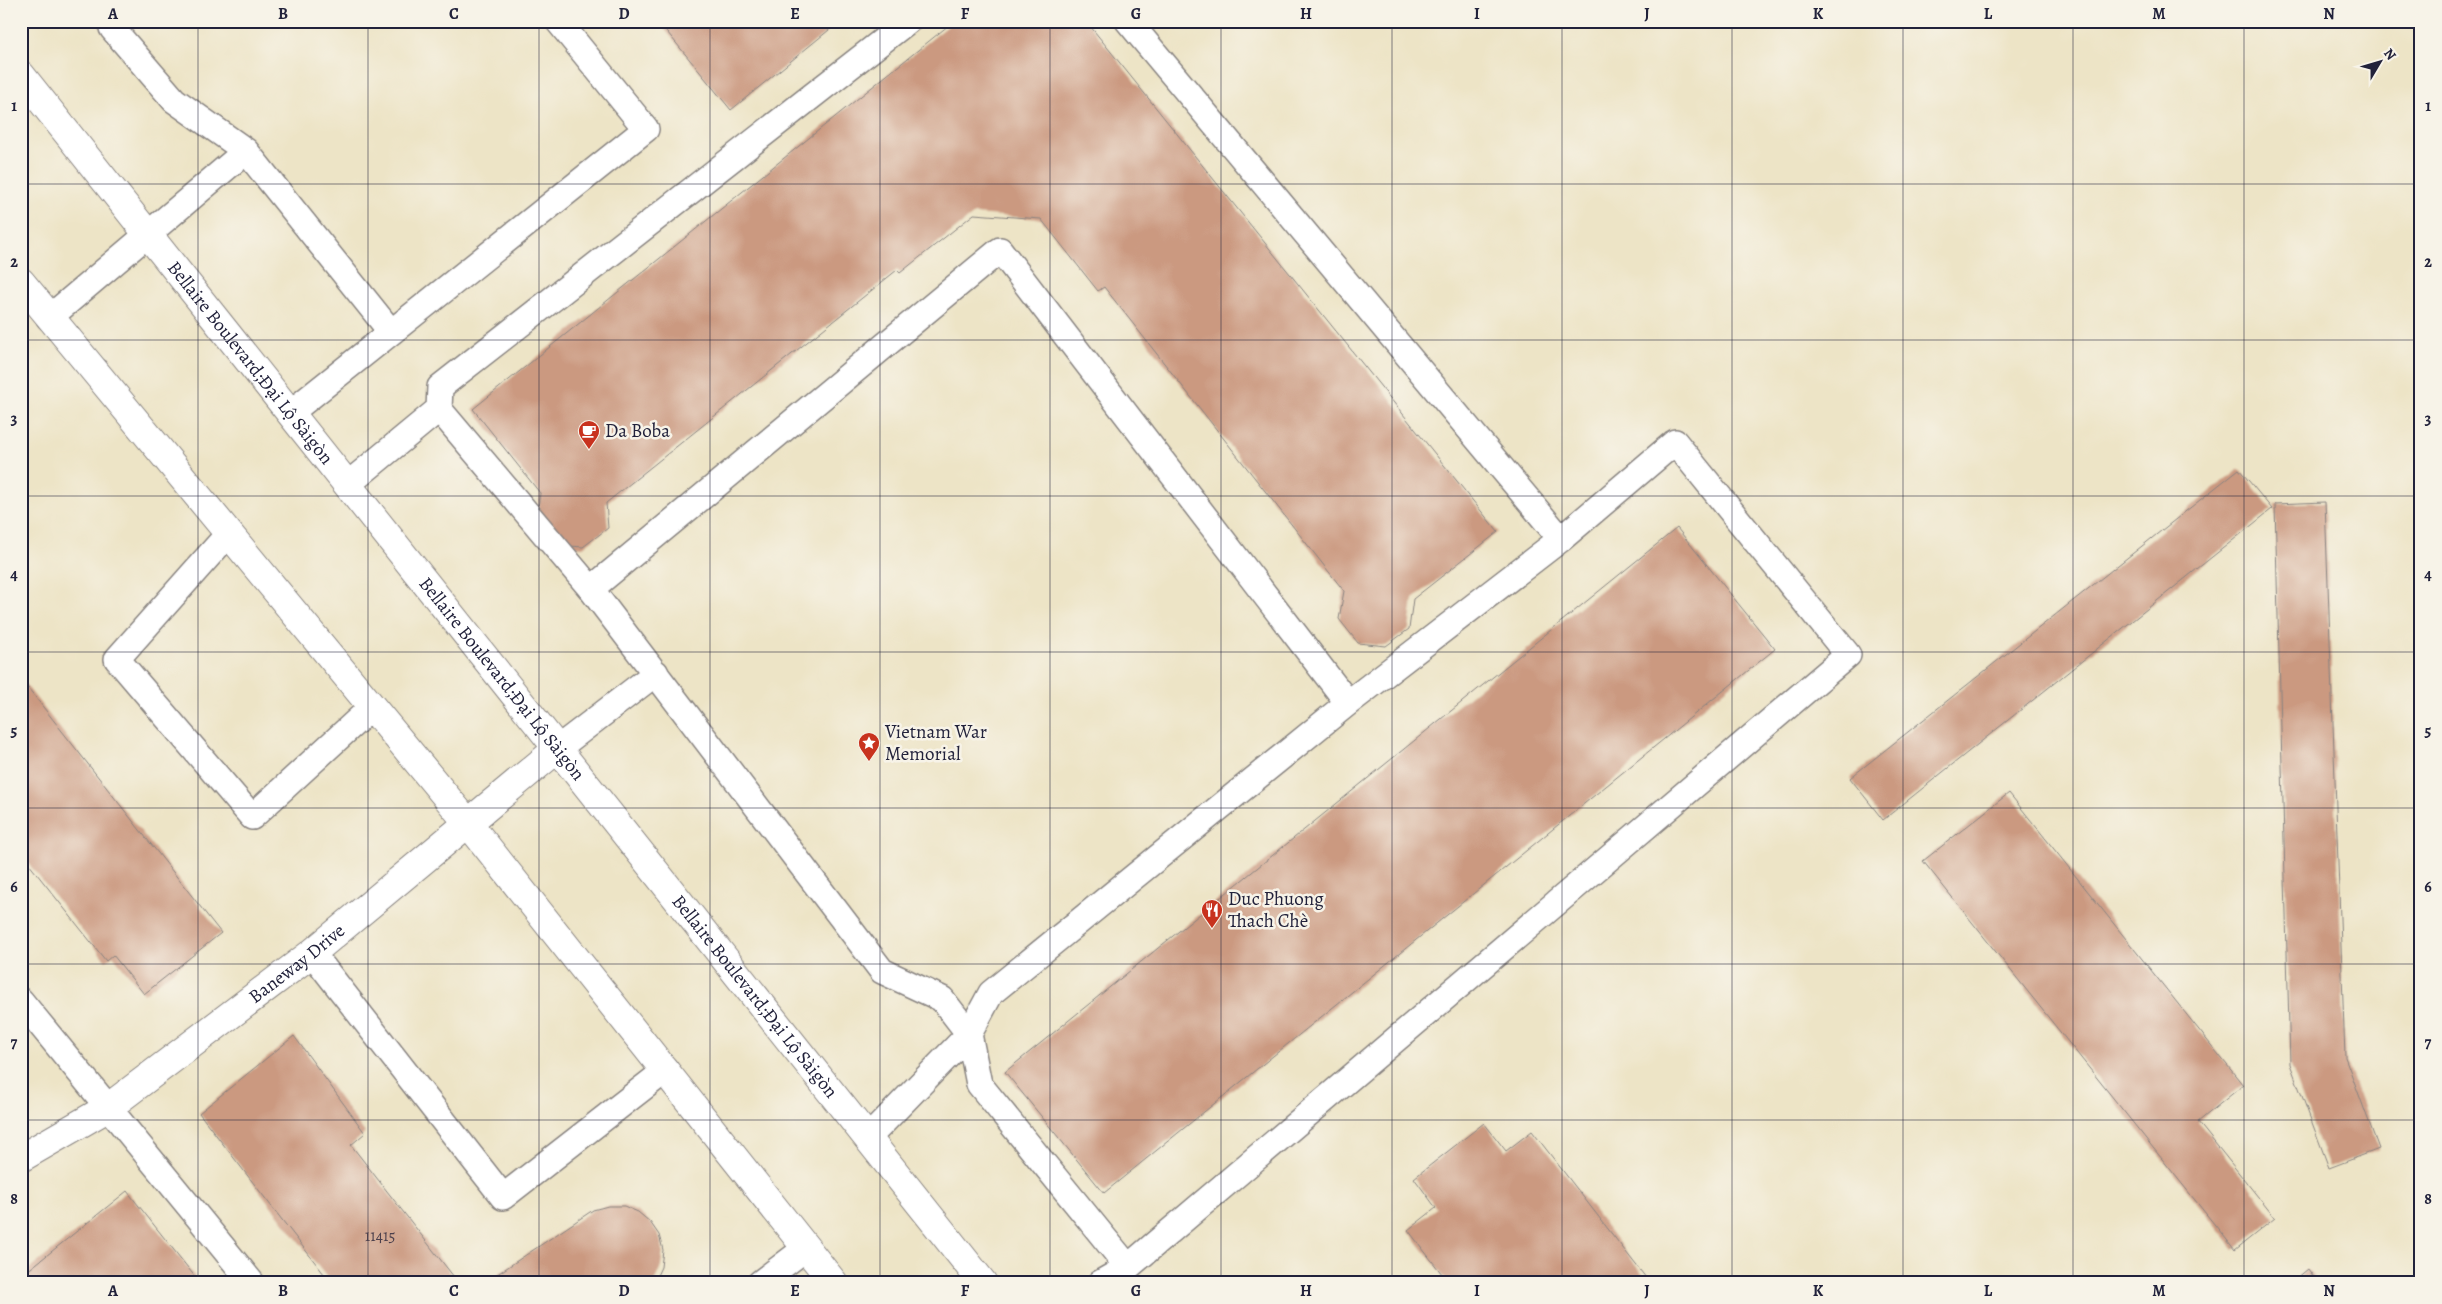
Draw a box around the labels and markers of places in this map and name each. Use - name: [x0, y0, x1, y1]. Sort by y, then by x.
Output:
- place label: Da Boba: [605, 418, 670, 444]
- cafe icon: Da Boba: [577, 419, 601, 450]
- place label: Vietnam War Memorial: [884, 719, 987, 767]
- place icon: Vietnam War Memorial: [857, 731, 881, 762]
- place label: Duc Phuong Thach Chè: [1228, 886, 1324, 934]
- restaurant icon: Duc Phuong Thach Chè: [1200, 898, 1224, 929]

